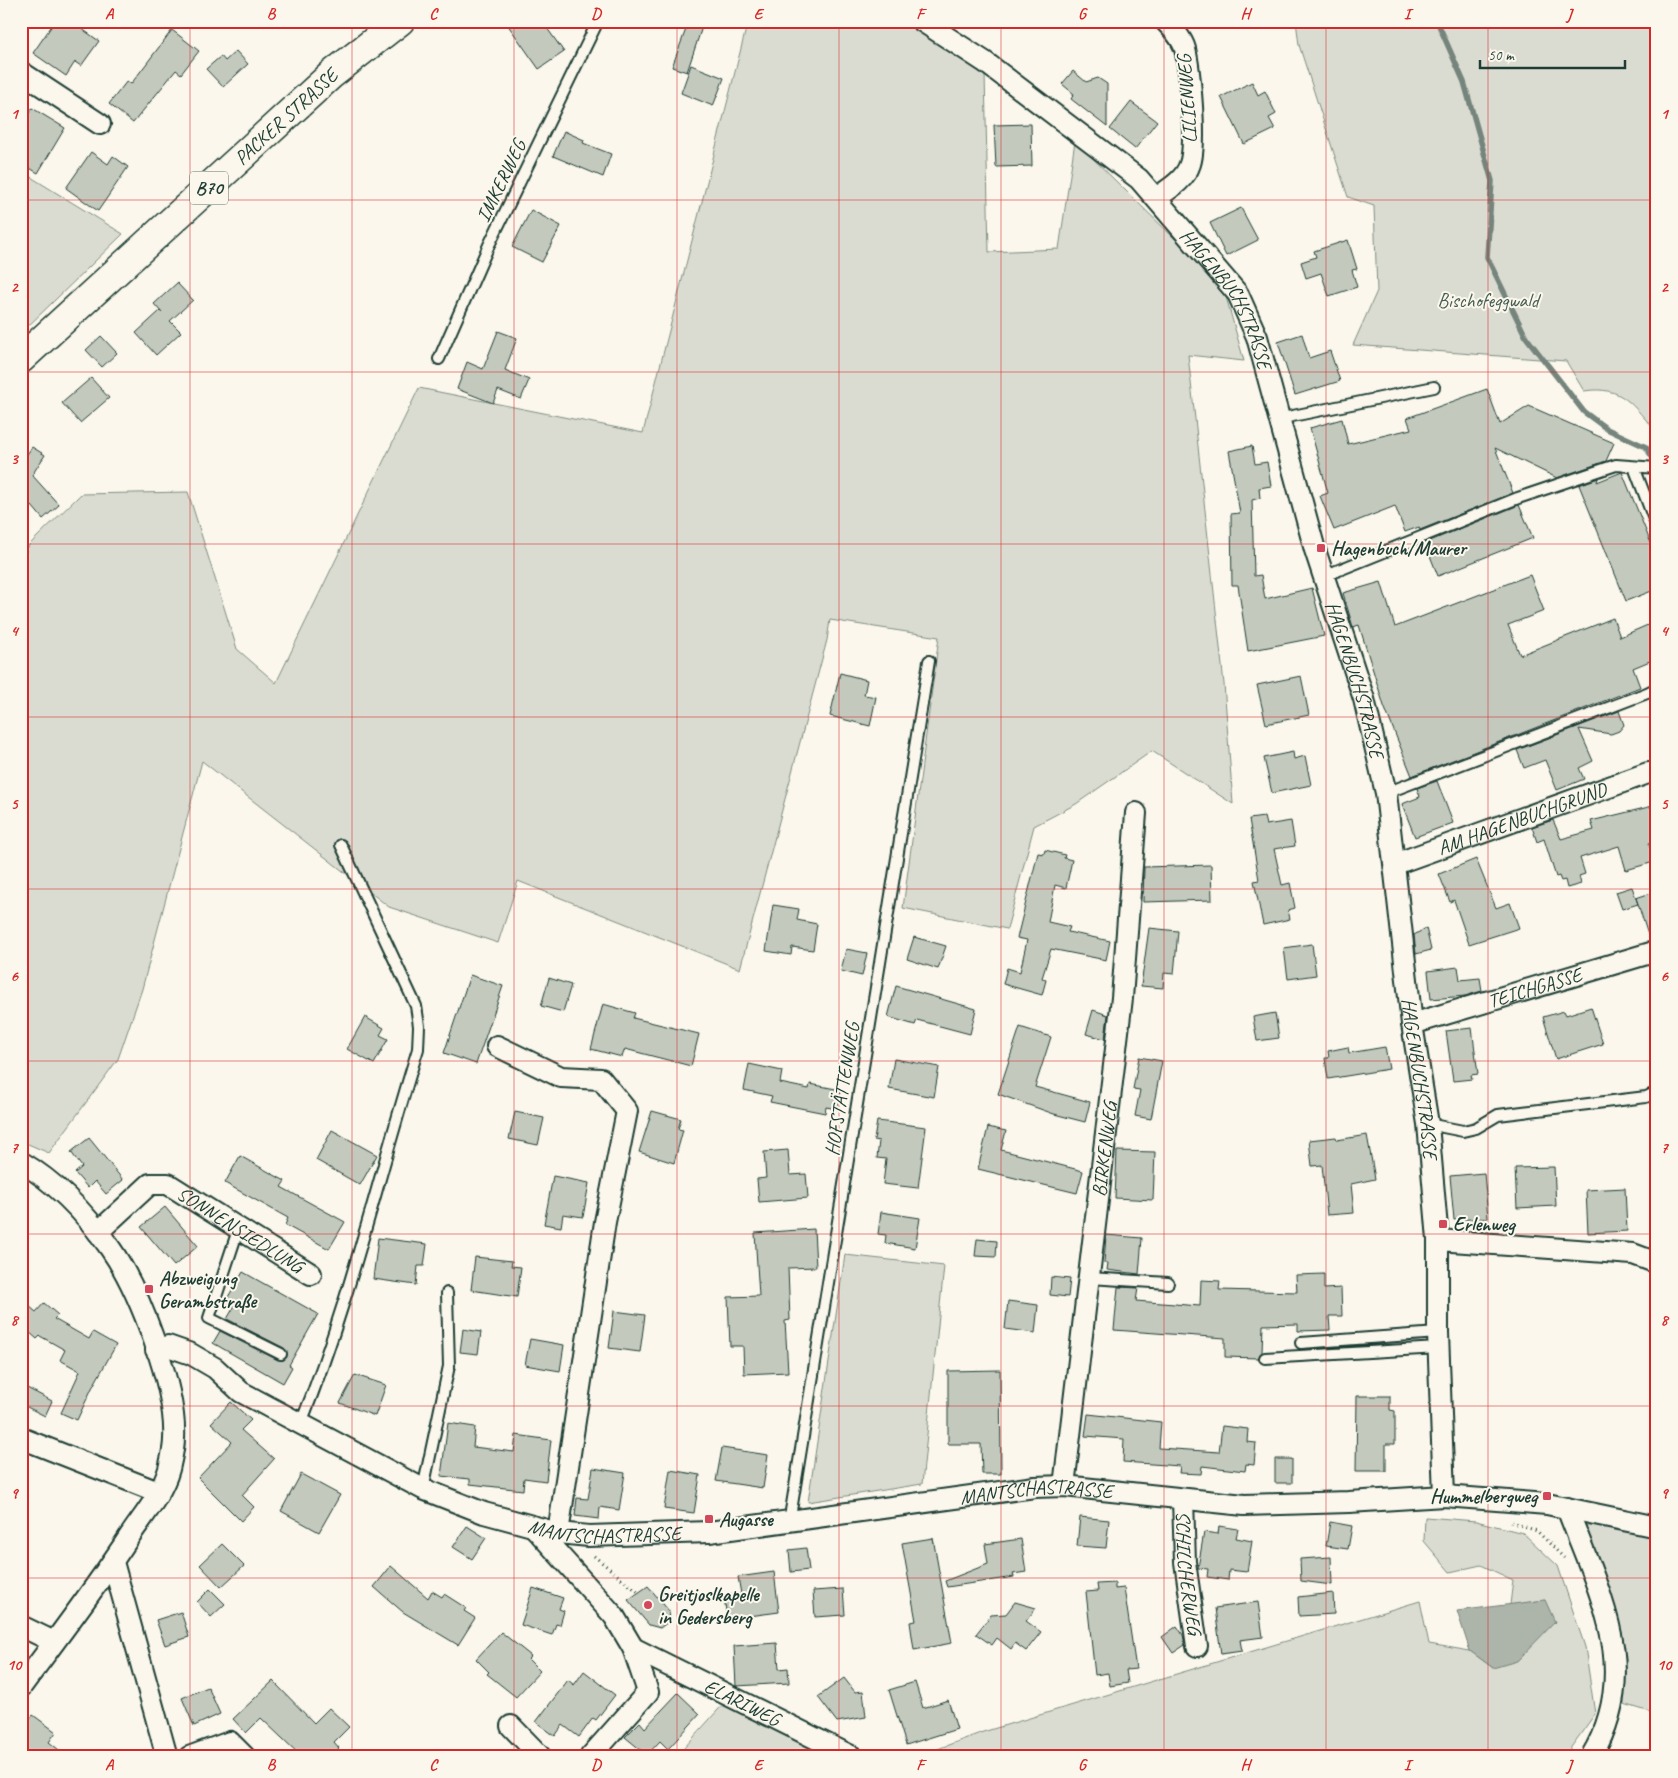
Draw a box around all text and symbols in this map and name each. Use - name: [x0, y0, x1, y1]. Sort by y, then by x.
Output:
- text: A: [105, 4, 115, 24]
- text: B: [267, 4, 277, 24]
- text: C: [429, 4, 439, 24]
- text: D: [591, 4, 602, 24]
- text: E: [754, 4, 765, 24]
- text: F: [916, 4, 927, 24]
- text: G: [1078, 4, 1088, 24]
- text: H: [1240, 4, 1252, 24]
- text: I: [1404, 4, 1414, 24]
- text: J: [1565, 4, 1574, 24]
- scale bar: [1480, 38, 1626, 70]
- text: 50 m: [1488, 46, 1515, 65]
- street label: LILIENWEG: [1171, 52, 1203, 144]
- street label: PACKER STRASSE: [229, 61, 344, 170]
- text: 1: [10, 104, 19, 124]
- text: 1: [1660, 104, 1669, 124]
- street label: IMKERWEG: [470, 134, 532, 226]
- road number: B70: [190, 172, 228, 204]
- street label: HAGENBUCHSTRASSE: [1175, 223, 1278, 375]
- text: 2: [10, 277, 19, 297]
- text: 2: [1660, 277, 1669, 297]
- park label: Bischofeggwald: [1437, 288, 1542, 313]
- text: 3: [10, 449, 19, 469]
- text: 3: [1660, 449, 1669, 469]
- place label: Hagenbuch/Maurer: [1331, 536, 1469, 561]
- marker: Hagenbuch/Maurer: [1315, 542, 1327, 554]
- street label: HAGENBUCHSTRASSE: [1320, 598, 1391, 763]
- text: 4: [10, 621, 19, 641]
- text: 4: [1660, 621, 1669, 641]
- street label: AM HAGENBUCHGRUND: [1434, 776, 1611, 860]
- text: 5: [11, 794, 20, 814]
- text: 5: [1661, 794, 1670, 814]
- street label: TEICHGASSE: [1485, 961, 1587, 1013]
- text: 6: [10, 966, 19, 986]
- text: 6: [1660, 966, 1669, 986]
- street label: HAGENBUCHSTRASSE: [1397, 997, 1444, 1163]
- street label: HOFSTÄTTENWEG: [819, 1019, 865, 1157]
- street label: BIRKENWEG: [1086, 1098, 1122, 1198]
- text: 7: [10, 1138, 19, 1158]
- text: 7: [1660, 1138, 1669, 1158]
- street label: SONNENSIEDLUNG: [173, 1180, 310, 1280]
- place label: Erlenweg: [1453, 1212, 1516, 1237]
- marker: Erlenweg: [1437, 1218, 1449, 1230]
- place label: Abzweigung Gerambstraße: [159, 1266, 258, 1314]
- marker: Abzweigung Gerambstraße: [143, 1283, 155, 1295]
- text: 8: [10, 1310, 19, 1330]
- text: 8: [1660, 1310, 1669, 1330]
- street label: MANTSCHASTRASSE: [958, 1473, 1116, 1510]
- text: 9: [10, 1483, 19, 1503]
- text: 9: [1660, 1483, 1669, 1503]
- place label: Hummelbergweg: [1430, 1484, 1539, 1509]
- marker: Hummelbergweg: [1541, 1490, 1553, 1502]
- place label: Augasse: [719, 1507, 774, 1532]
- street label: SCHILCHERWEG: [1171, 1511, 1208, 1639]
- street label: MANTSCHASTRASSE: [525, 1513, 684, 1549]
- marker: Augasse: [703, 1513, 715, 1525]
- place label: Greitjoslkapelle in Gedersberg: [658, 1582, 760, 1630]
- marker: Greitjoslkapelle in Gedersberg: [642, 1599, 654, 1611]
- text: 10: [7, 1655, 23, 1675]
- text: 10: [1657, 1655, 1673, 1675]
- street label: ELARIWEG: [700, 1673, 786, 1732]
- text: A: [105, 1755, 115, 1775]
- text: B: [267, 1755, 277, 1775]
- text: C: [429, 1755, 439, 1775]
- text: D: [591, 1755, 602, 1775]
- text: E: [754, 1755, 765, 1775]
- text: F: [916, 1755, 927, 1775]
- text: G: [1078, 1755, 1088, 1775]
- text: H: [1240, 1755, 1252, 1775]
- text: I: [1404, 1755, 1414, 1775]
- text: J: [1565, 1755, 1574, 1775]

